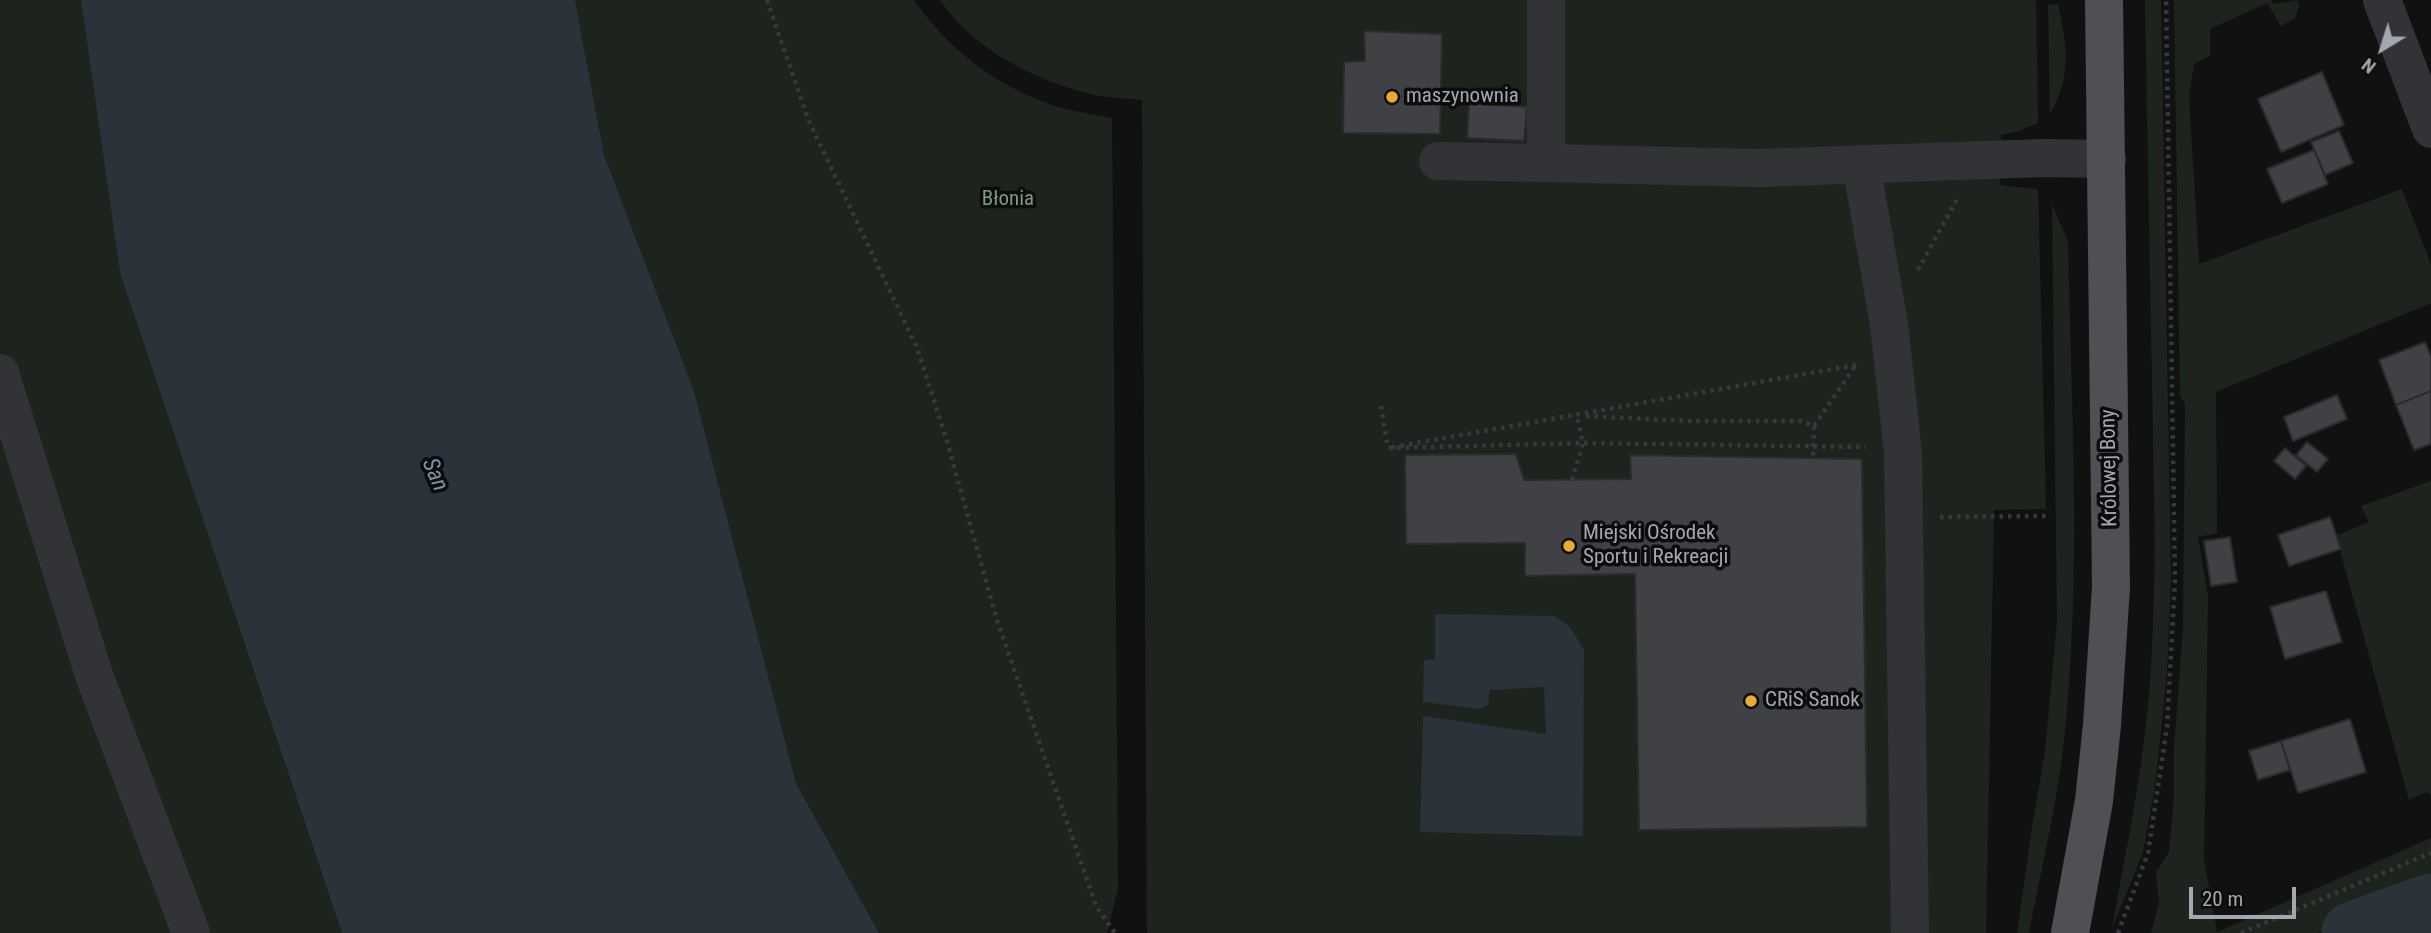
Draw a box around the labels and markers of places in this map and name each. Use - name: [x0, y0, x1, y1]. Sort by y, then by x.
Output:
- place label: maszynownia: [1406, 84, 1519, 110]
- marker: maszynownia: [1384, 89, 1400, 105]
- place label: Miejski Ośrodek Sportu i Rekreacji: [1583, 521, 1728, 571]
- marker: Miejski Ośrodek Sportu i Rekreacji: [1561, 538, 1577, 554]
- place label: CRiS Sanok: [1765, 688, 1860, 714]
- marker: CRiS Sanok: [1743, 693, 1759, 709]

